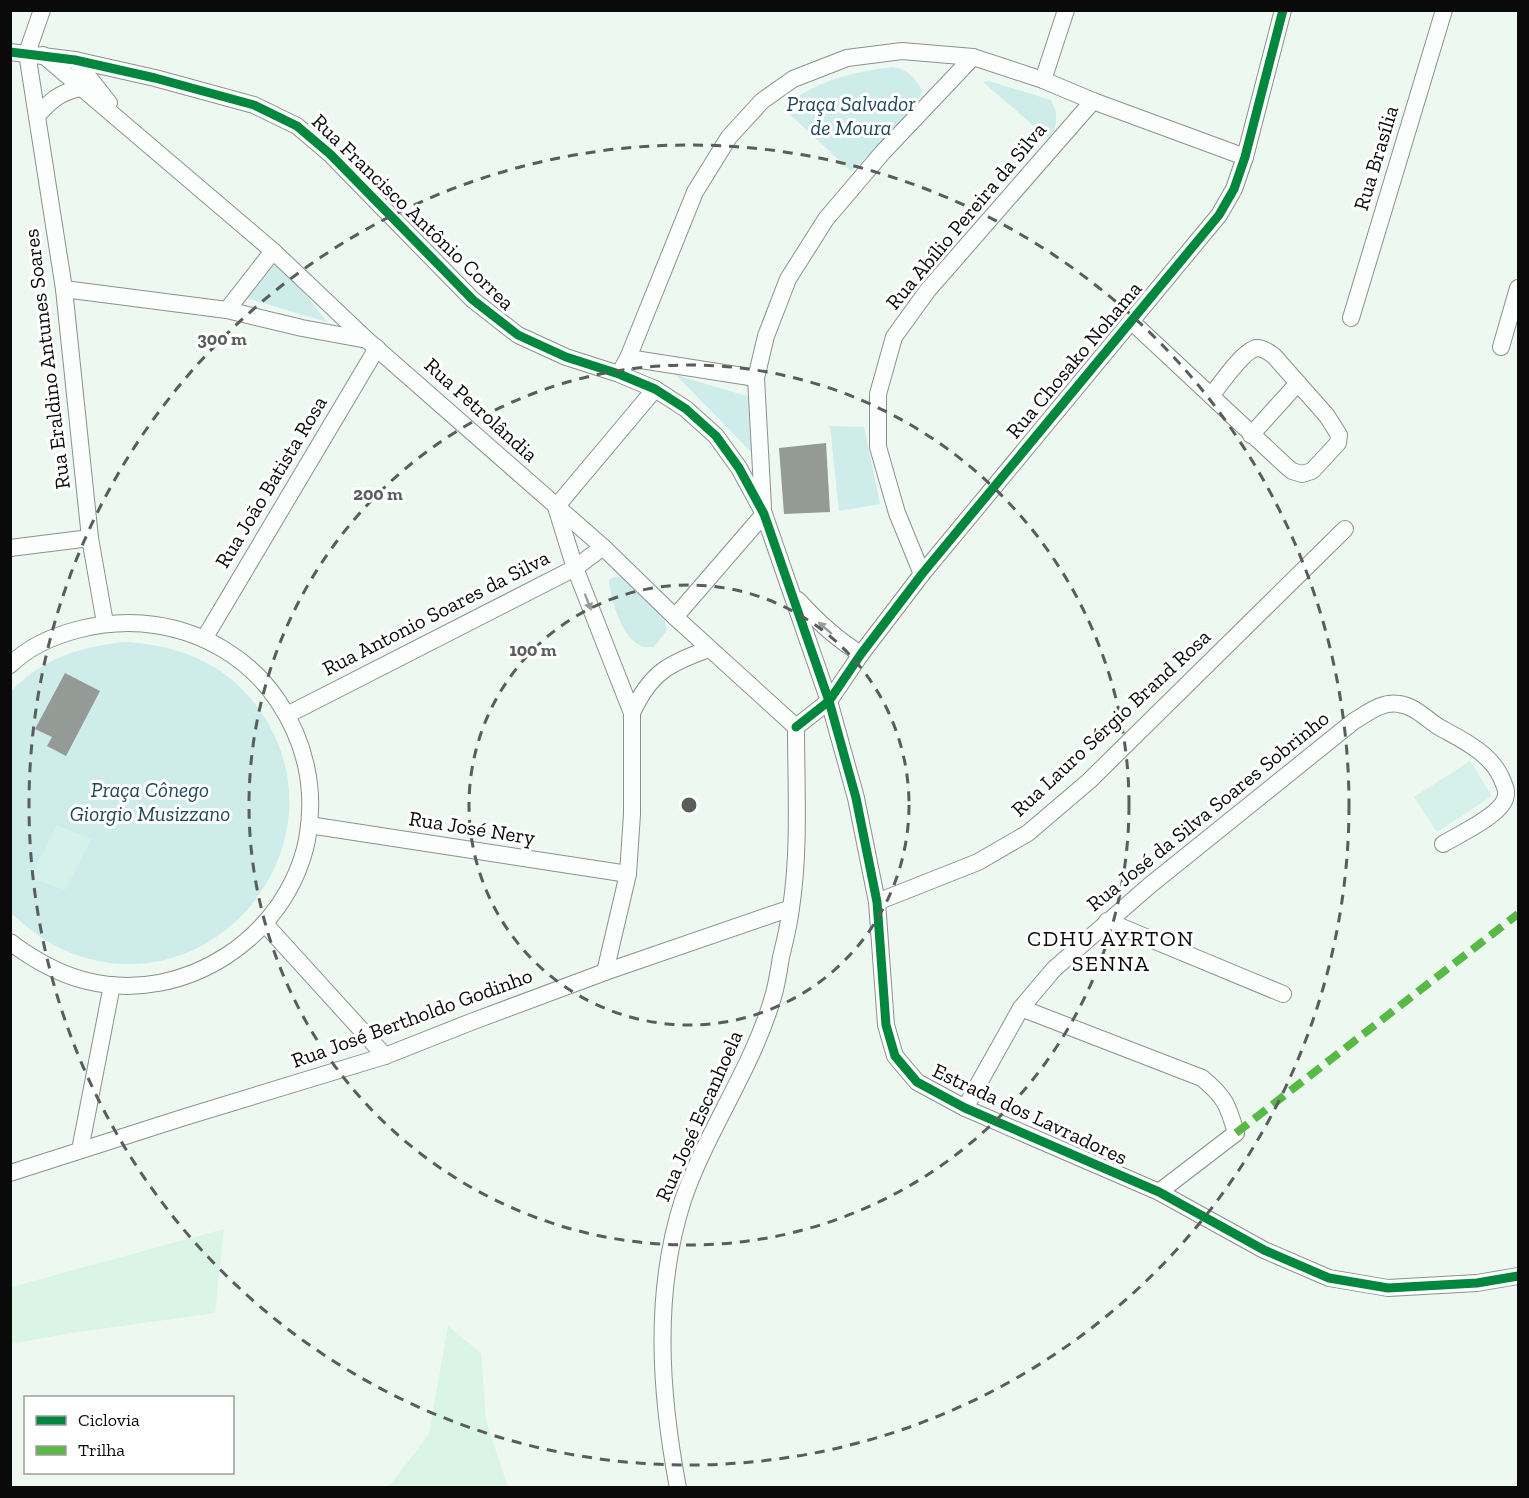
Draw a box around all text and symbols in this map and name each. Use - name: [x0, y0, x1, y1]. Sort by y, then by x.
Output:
- park label: Praça Salvador de Moura: [787, 91, 916, 140]
- street label: Rua Brasília: [1348, 103, 1403, 213]
- street label: Rua Francisco Antônio Correa: [307, 108, 520, 315]
- street label: Rua Abílio Pereira da Silva: [880, 117, 1051, 314]
- street label: Rua Eraldino Antunes Soares: [18, 228, 75, 491]
- street label: Rua Chosako Nohama: [1001, 276, 1147, 443]
- text: 300 m: [197, 328, 247, 350]
- street label: Rua Petrolândia: [420, 352, 543, 467]
- street label: Rua João Batista Rosa: [209, 391, 332, 572]
- text: 200 m: [353, 483, 403, 505]
- street label: Rua Antonio Soares da Silva: [318, 544, 553, 681]
- one-way arrow: [584, 593, 593, 611]
- one-way arrow: [818, 622, 833, 635]
- street label: Rua Lauro Sérgio Brand Rosa: [1006, 624, 1215, 821]
- text: 100 m: [509, 639, 557, 661]
- street label: Rua José da Silva Soares Sobrinho: [1081, 705, 1334, 916]
- park label: Praça Cônego Giorgio Musizzano: [70, 777, 230, 826]
- centre of rings: [679, 795, 699, 815]
- street label: Rua José Nery: [407, 805, 537, 850]
- district label: CDHU AYRTON SENNA: [1027, 925, 1195, 977]
- street label: Rua José Bertholdo Godinho: [288, 962, 536, 1073]
- street label: Rua José Escanhoela: [650, 1026, 747, 1205]
- street label: Estrada dos Lavradores: [929, 1057, 1132, 1170]
- legend: [24, 1396, 234, 1474]
- text: Ciclovia: [78, 1409, 140, 1431]
- text: Trilha: [78, 1439, 125, 1461]

